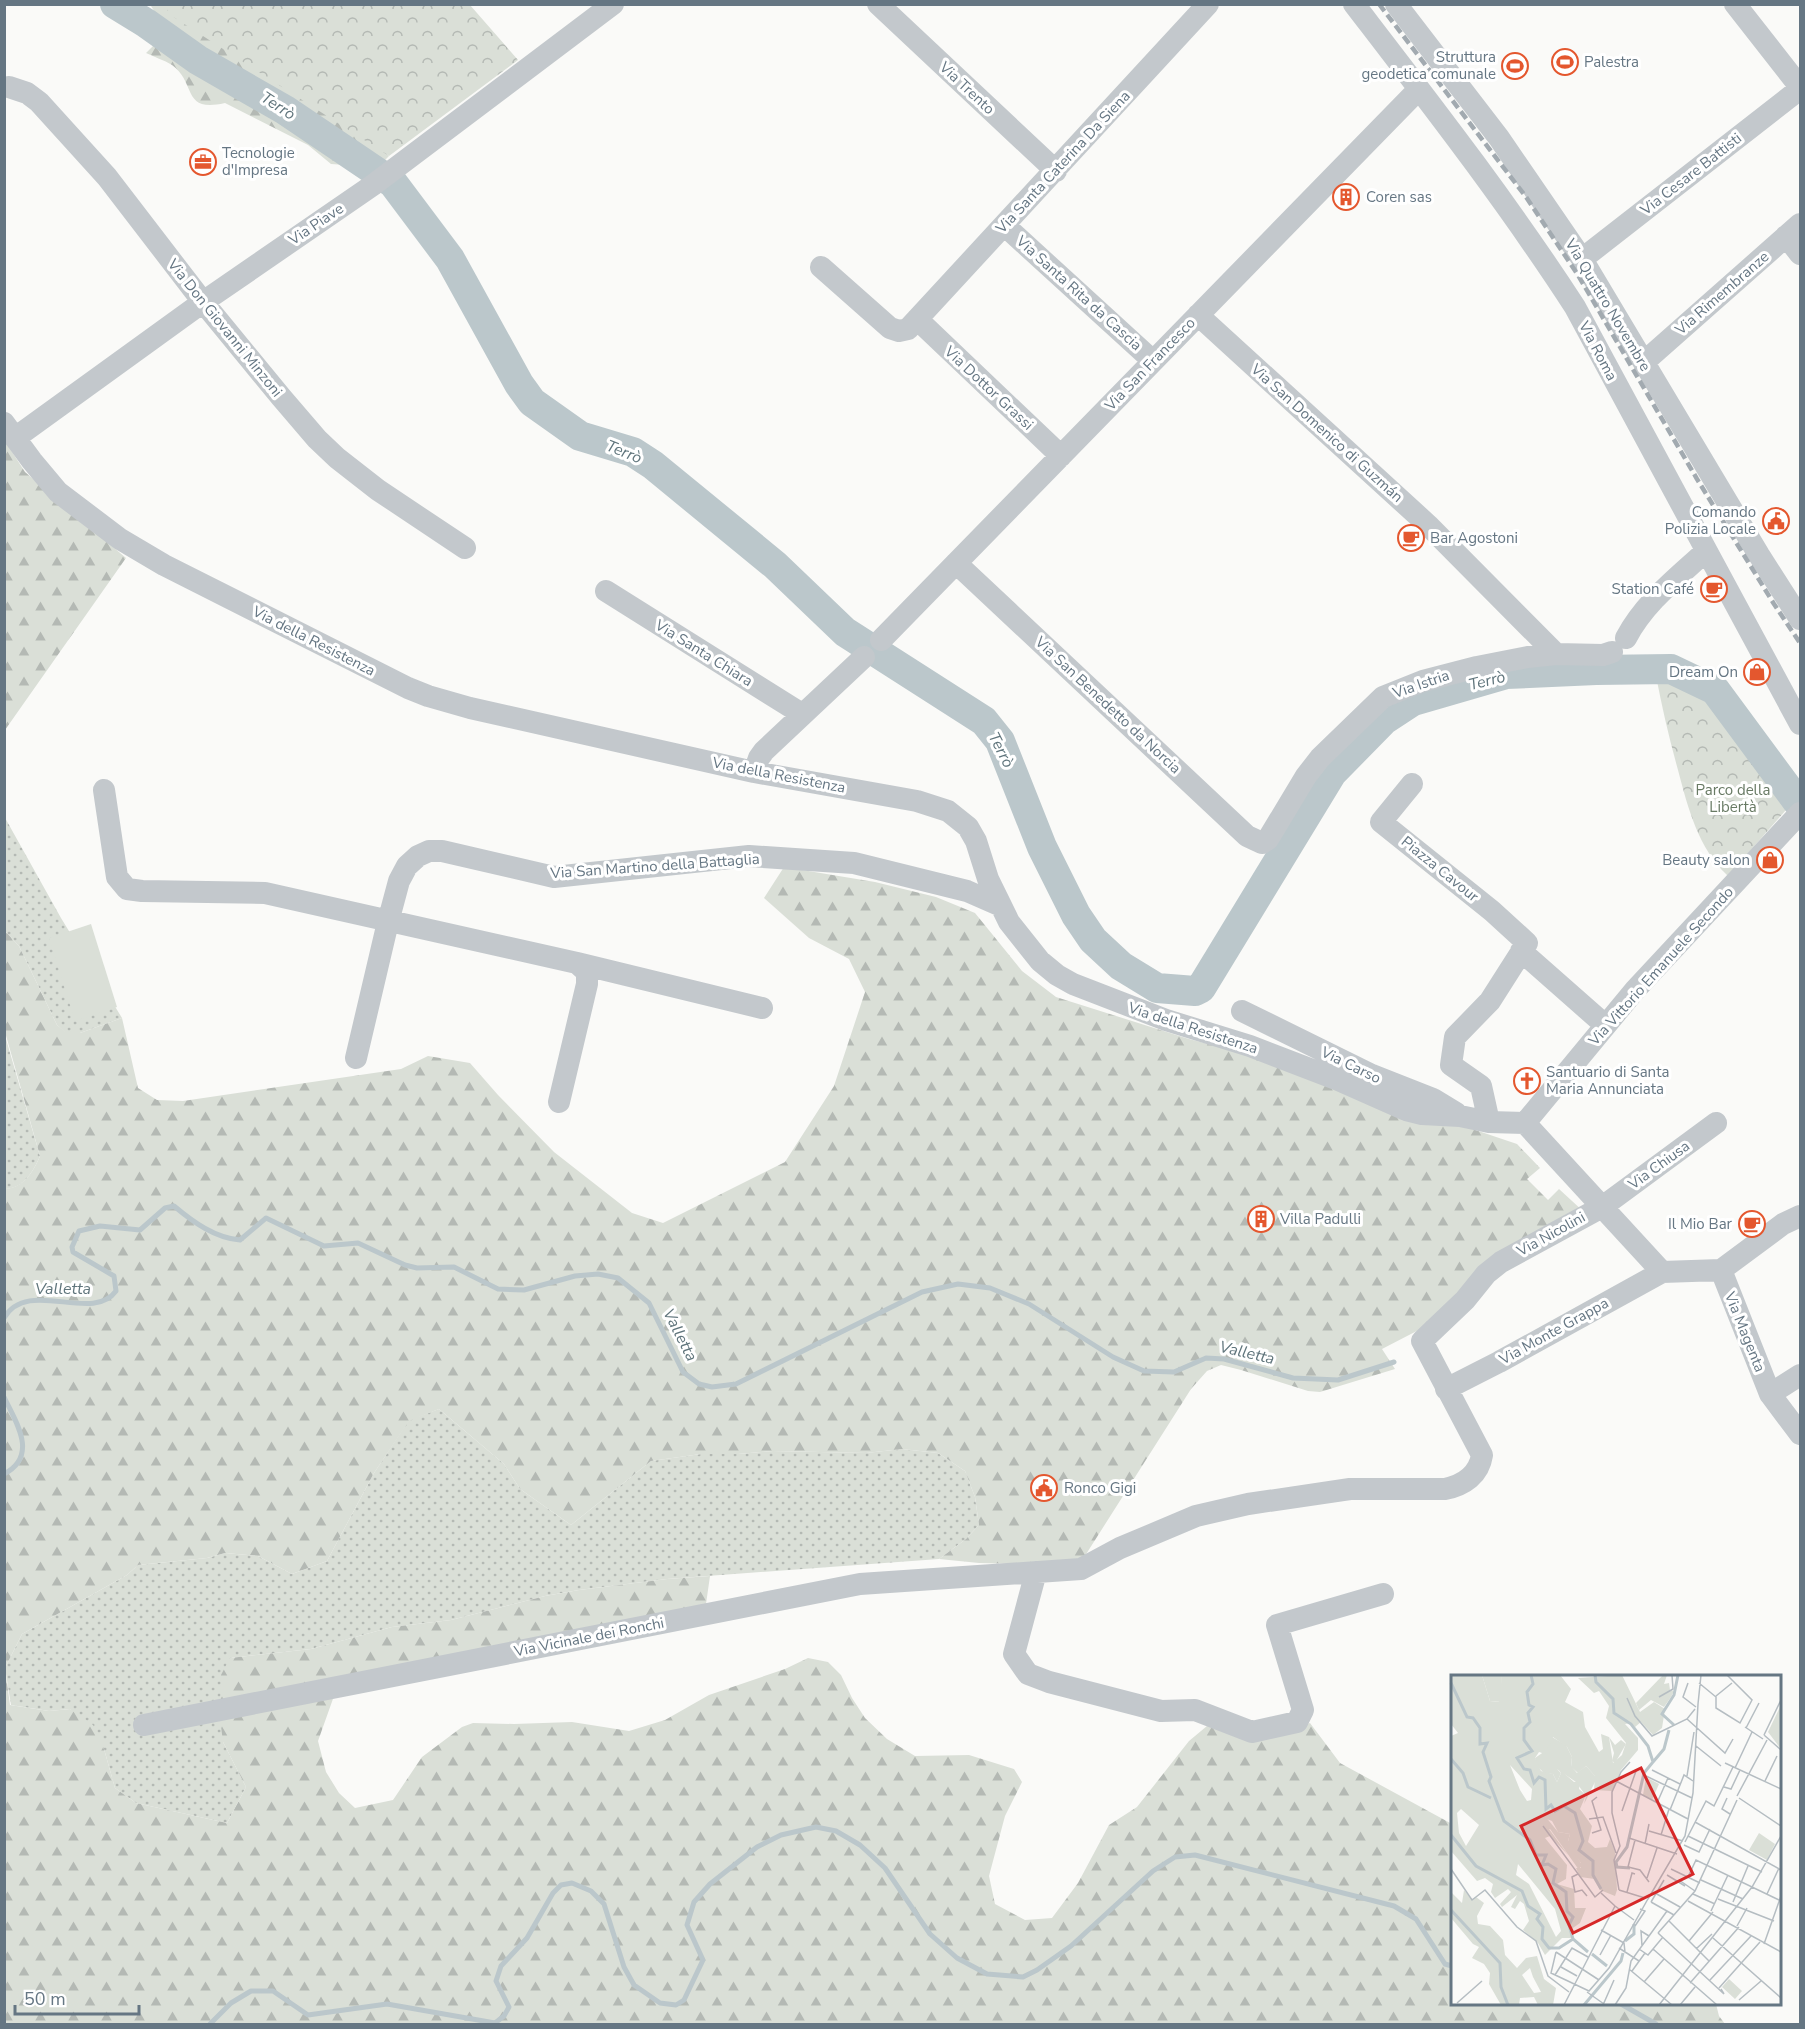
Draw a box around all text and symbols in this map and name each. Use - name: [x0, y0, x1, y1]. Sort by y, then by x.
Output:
- place label: Struttura geodetica comunale: [1362, 47, 1496, 84]
- sports icon: Palestra: [1550, 47, 1580, 77]
- sports icon: Struttura geodetica comunale: [1500, 51, 1530, 81]
- place label: Palestra: [1584, 52, 1639, 72]
- street label: Via Trento: [934, 57, 999, 119]
- street label: Via Santa Caterina Da Siena: [991, 86, 1135, 239]
- water label: Terrò: [256, 87, 300, 125]
- street label: Via Cesare Battisti: [1636, 128, 1746, 220]
- place label: Tecnologie d'Impresa: [222, 143, 295, 180]
- office icon: Tecnologie d'Impresa: [188, 147, 218, 177]
- building icon: Coren sas: [1331, 182, 1361, 212]
- place label: Coren sas: [1366, 187, 1432, 207]
- street label: Via Piave: [284, 198, 347, 250]
- street label: Via Santa Rita da Cascia: [1011, 230, 1146, 355]
- street label: Via Quattro Novembre: [1560, 234, 1655, 375]
- street label: Via Rimembranze: [1670, 247, 1773, 340]
- street label: Via Don Giovanni Minzoni: [162, 254, 287, 401]
- street label: Via San Francesco: [1100, 313, 1200, 416]
- street label: Via Roma: [1574, 317, 1622, 384]
- street label: Via Dottor Grassi: [939, 341, 1038, 434]
- street label: Via San Domenico di Guzmán: [1246, 359, 1407, 507]
- water label: Terrò: [603, 435, 645, 469]
- place label: Comando Polizia Locale: [1665, 502, 1756, 539]
- public building icon: Comando Polizia Locale: [1761, 506, 1791, 536]
- cafe icon: Bar Agostoni: [1396, 523, 1426, 553]
- place label: Bar Agostoni: [1430, 528, 1518, 548]
- cafe icon: Station Café: [1699, 574, 1729, 604]
- place label: Station Café: [1612, 579, 1694, 599]
- street label: Via della Resistenza: [248, 601, 379, 681]
- street label: Via Santa Chiara: [651, 614, 757, 691]
- street label: Via San Benedetto da Norcia: [1030, 631, 1185, 778]
- shop icon: Dream On: [1742, 657, 1772, 687]
- place label: Dream On: [1669, 662, 1738, 682]
- street label: Via Istria: [1389, 665, 1452, 703]
- water label: Terrò: [1466, 666, 1508, 696]
- water label: Terrò: [983, 728, 1019, 772]
- street label: Via della Resistenza: [710, 752, 847, 798]
- park label: Parco della Libertà: [1696, 780, 1770, 817]
- street label: Piazza Cavour: [1397, 832, 1483, 907]
- shop icon: Beauty salon: [1755, 845, 1785, 875]
- street label: Via San Martino della Battaglia: [549, 849, 760, 883]
- place label: Beauty salon: [1662, 850, 1750, 870]
- street label: Via Vittorio Emanuele Secondo: [1583, 882, 1738, 1051]
- street label: Via della Resistenza: [1125, 997, 1260, 1058]
- street label: Via Carso: [1317, 1041, 1384, 1088]
- place label: Santuario di Santa Maria Annunciata: [1546, 1062, 1669, 1099]
- church icon: Santuario di Santa Maria Annunciata: [1512, 1066, 1542, 1096]
- street label: Via Chiusa: [1623, 1136, 1694, 1195]
- building icon: Villa Padulli: [1246, 1204, 1276, 1234]
- street label: Via Nicolini: [1512, 1207, 1589, 1261]
- place label: Villa Padulli: [1279, 1209, 1361, 1229]
- cafe icon: Il Mio Bar: [1737, 1209, 1767, 1239]
- place label: Il Mio Bar: [1668, 1214, 1733, 1234]
- water label: Valletta: [35, 1278, 91, 1300]
- street label: Via Magenta: [1719, 1288, 1770, 1375]
- street label: Via Monte Grappa: [1495, 1293, 1612, 1370]
- water label: Valletta: [657, 1305, 703, 1365]
- water label: Valletta: [1217, 1336, 1277, 1370]
- public building icon: Ronco Gigi: [1029, 1473, 1059, 1503]
- place label: Ronco Gigi: [1064, 1478, 1136, 1498]
- street label: Via Vicinale dei Ronchi: [511, 1613, 666, 1662]
- inset map: [1451, 1675, 1781, 2005]
- scale bar: [15, 1978, 140, 2016]
- text: 50 m: [24, 1987, 66, 2011]

